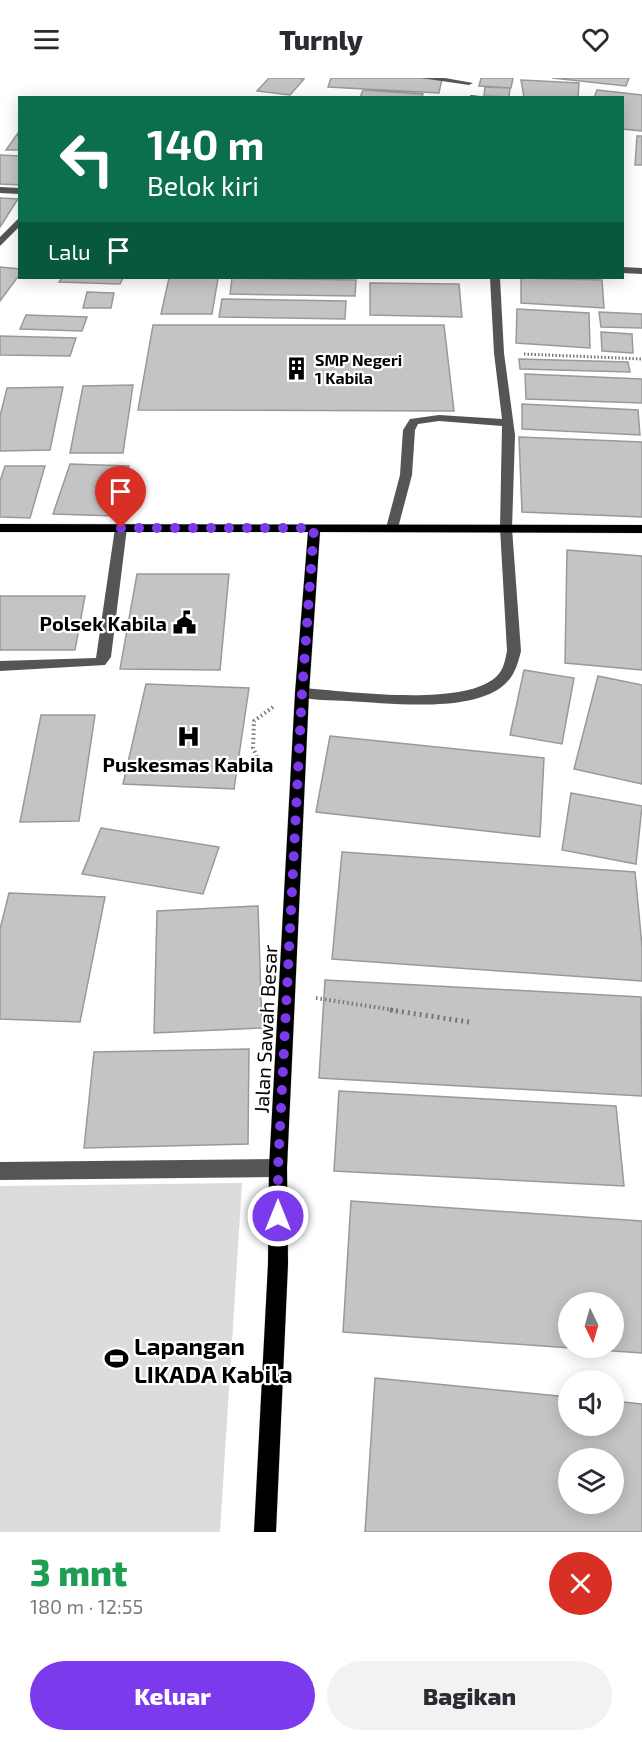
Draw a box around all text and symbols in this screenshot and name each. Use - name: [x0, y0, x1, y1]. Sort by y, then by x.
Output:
- icon: menu: [30, 23, 63, 56]
- text: Turnly: [279, 23, 363, 55]
- icon: heart: [579, 23, 612, 56]
- text: 140 m: [147, 118, 264, 168]
- icon: left: [48, 120, 126, 198]
- text: Belok kiri: [147, 169, 259, 201]
- icon: arrive: [102, 234, 135, 267]
- text: Lalu: [48, 238, 90, 264]
- place label: SMP Negeri 1 Kabila: [315, 350, 402, 387]
- building icon: SMP Negeri 1 Kabila: [284, 355, 310, 381]
- pin: [95, 466, 146, 528]
- icon: arrive: [104, 475, 137, 508]
- public building icon: Polsek Kabila: [172, 610, 198, 636]
- place label: Polsek Kabila: [40, 611, 167, 635]
- hospital icon: Puskesmas Kabila: [175, 723, 201, 749]
- place label: Puskesmas Kabila: [103, 752, 273, 776]
- street label: Jalan Sawah Besar: [249, 944, 281, 1114]
- position arrow: [246, 1184, 310, 1248]
- north arrow: [558, 1292, 624, 1358]
- map controls: [558, 1292, 624, 1514]
- place label: Lapangan LIKADA Kabila: [134, 1331, 293, 1388]
- sports icon: Lapangan LIKADA Kabila: [103, 1346, 129, 1372]
- button: sound: [558, 1370, 624, 1436]
- button: layers: [558, 1448, 624, 1514]
- text: 3 mnt: [30, 1550, 127, 1593]
- button: close: [549, 1552, 612, 1615]
- text: 180 m · 12:55: [30, 1594, 143, 1618]
- button: Keluar: [30, 1661, 315, 1730]
- button: Bagikan: [327, 1661, 612, 1730]

